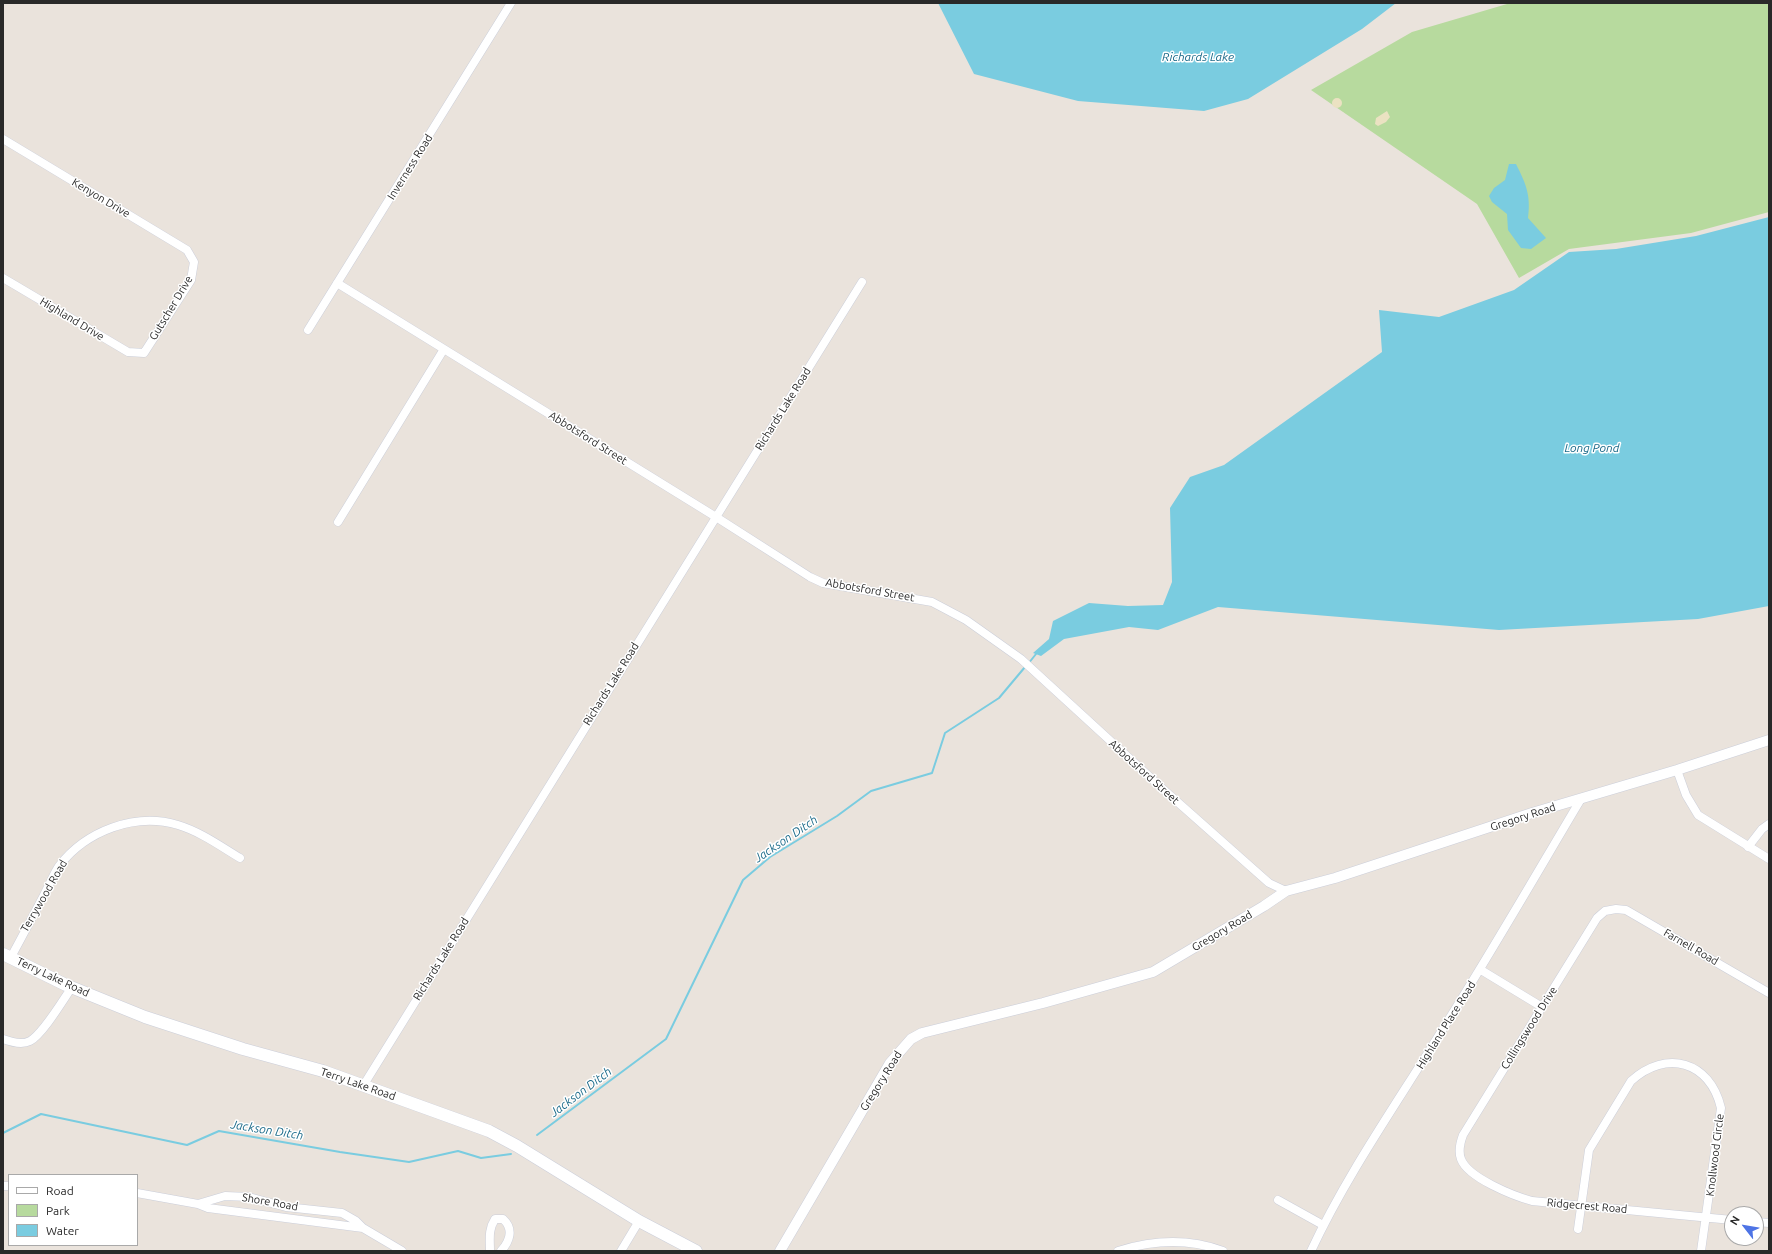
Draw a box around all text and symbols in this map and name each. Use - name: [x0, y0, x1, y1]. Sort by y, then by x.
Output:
- water label: Richards Lake: [1162, 50, 1234, 64]
- street label: Inverness Road: [385, 132, 435, 202]
- street label: Kenyon Drive: [70, 176, 132, 220]
- street label: Gutscher Drive: [147, 273, 195, 343]
- street label: Highland Drive: [37, 295, 107, 343]
- street label: Richards Lake Road: [752, 365, 814, 453]
- street label: Abbotsford Street: [546, 409, 630, 467]
- water label: Long Pond: [1565, 441, 1619, 455]
- street label: Abbotsford Street: [825, 576, 915, 604]
- street label: Richards Lake Road: [580, 640, 642, 728]
- street label: Abbotsford Street: [1106, 737, 1182, 807]
- street label: Gregory Road: [1489, 800, 1557, 834]
- water label: Jackson Ditch: [752, 813, 820, 865]
- street label: Terrywood Road: [18, 857, 70, 935]
- street label: Gregory Road: [1190, 908, 1254, 954]
- street label: Richards Lake Road: [410, 915, 472, 1003]
- street label: Farnell Road: [1661, 926, 1721, 968]
- street label: Terry Lake Road: [15, 954, 91, 1000]
- street label: Highland Place Road: [1414, 979, 1478, 1071]
- street label: Collingswood Drive: [1498, 984, 1560, 1072]
- street label: Gregory Road: [857, 1049, 905, 1113]
- water label: Jackson Ditch: [547, 1064, 615, 1120]
- street label: Terry Lake Road: [319, 1065, 397, 1103]
- street label: Knollwood Circle: [1703, 1113, 1727, 1197]
- water label: Jackson Ditch: [230, 1117, 304, 1143]
- legend: [8, 1174, 138, 1246]
- text: Road: [46, 1184, 74, 1197]
- street label: Shore Road: [241, 1191, 299, 1213]
- street label: Ridgecrest Road: [1546, 1196, 1628, 1216]
- text: Park: [46, 1204, 70, 1217]
- north arrow: [1724, 1206, 1764, 1246]
- text: N: [1727, 1214, 1742, 1227]
- text: Water: [46, 1224, 79, 1237]

